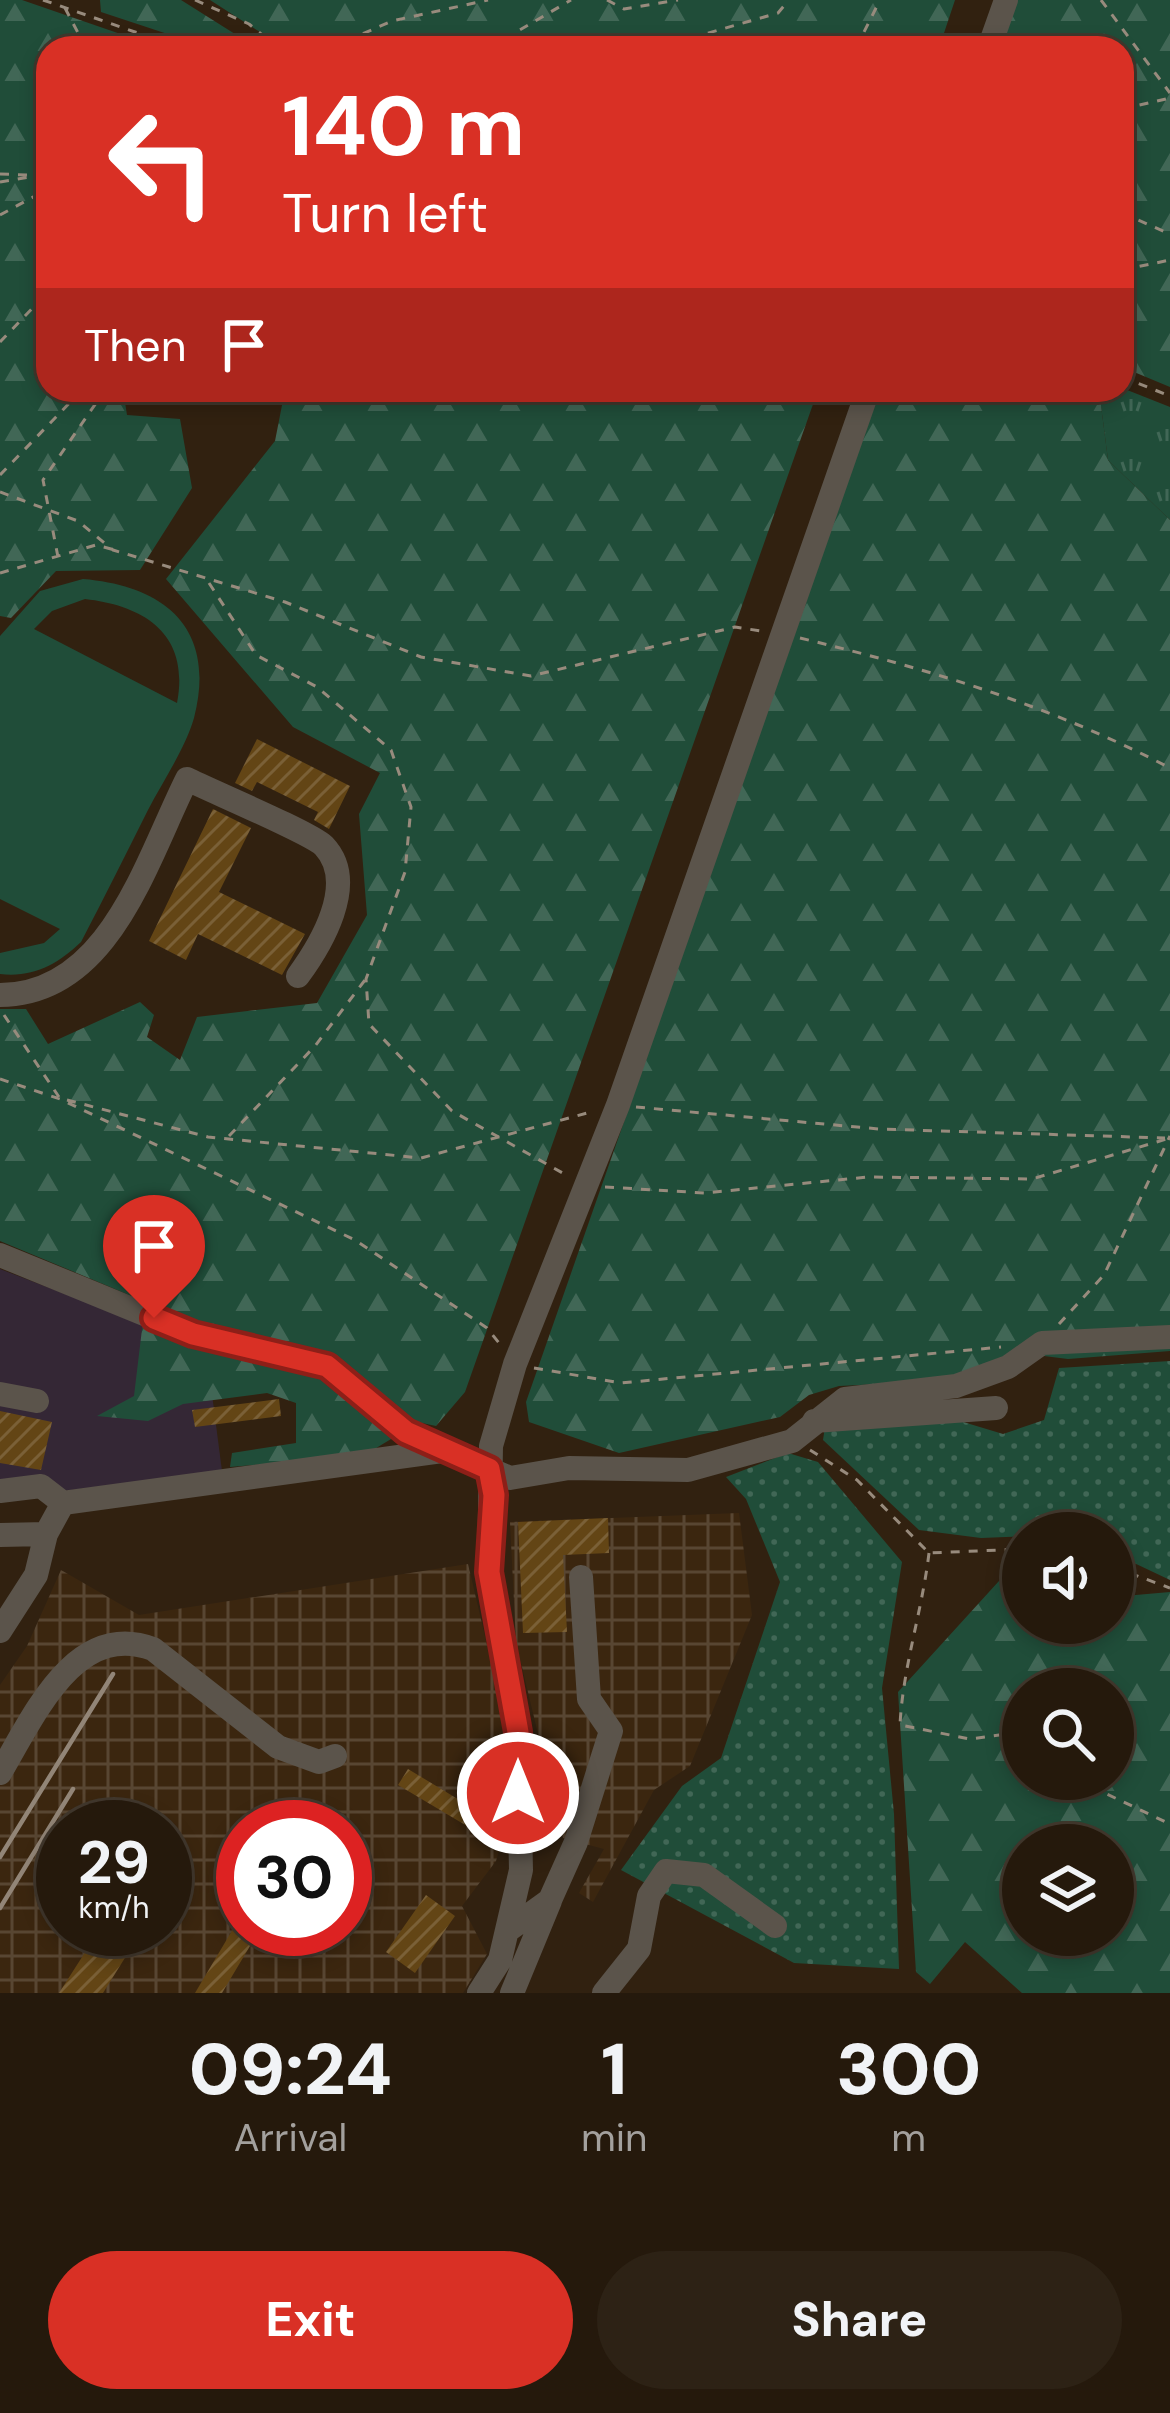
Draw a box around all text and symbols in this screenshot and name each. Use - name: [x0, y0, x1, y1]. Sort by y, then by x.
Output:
- text: 140 m: [282, 72, 525, 181]
- icon: left: [84, 84, 240, 240]
- text: Turn left: [282, 178, 488, 249]
- icon: arrive: [211, 312, 277, 378]
- text: Then: [84, 316, 187, 375]
- pin: [103, 1195, 205, 1318]
- icon: arrive: [121, 1213, 187, 1279]
- map controls: [1002, 1512, 1134, 1956]
- button: sound: [1002, 1512, 1134, 1644]
- button: search: [1002, 1668, 1134, 1800]
- position arrow: [455, 1730, 581, 1856]
- speed limit sign: 30: [216, 1800, 372, 1956]
- text: 29: [78, 1823, 150, 1902]
- button: layers: [1002, 1824, 1134, 1956]
- text: km/h: [79, 1888, 149, 1927]
- text: 09:24: [189, 2023, 392, 2116]
- text: 1: [601, 2023, 628, 2116]
- text: 300: [836, 2023, 981, 2116]
- text: Arrival: [234, 2112, 347, 2163]
- text: min: [581, 2112, 647, 2163]
- text: m: [891, 2112, 926, 2163]
- button: Exit: [48, 2251, 573, 2389]
- button: Share: [597, 2251, 1122, 2389]

